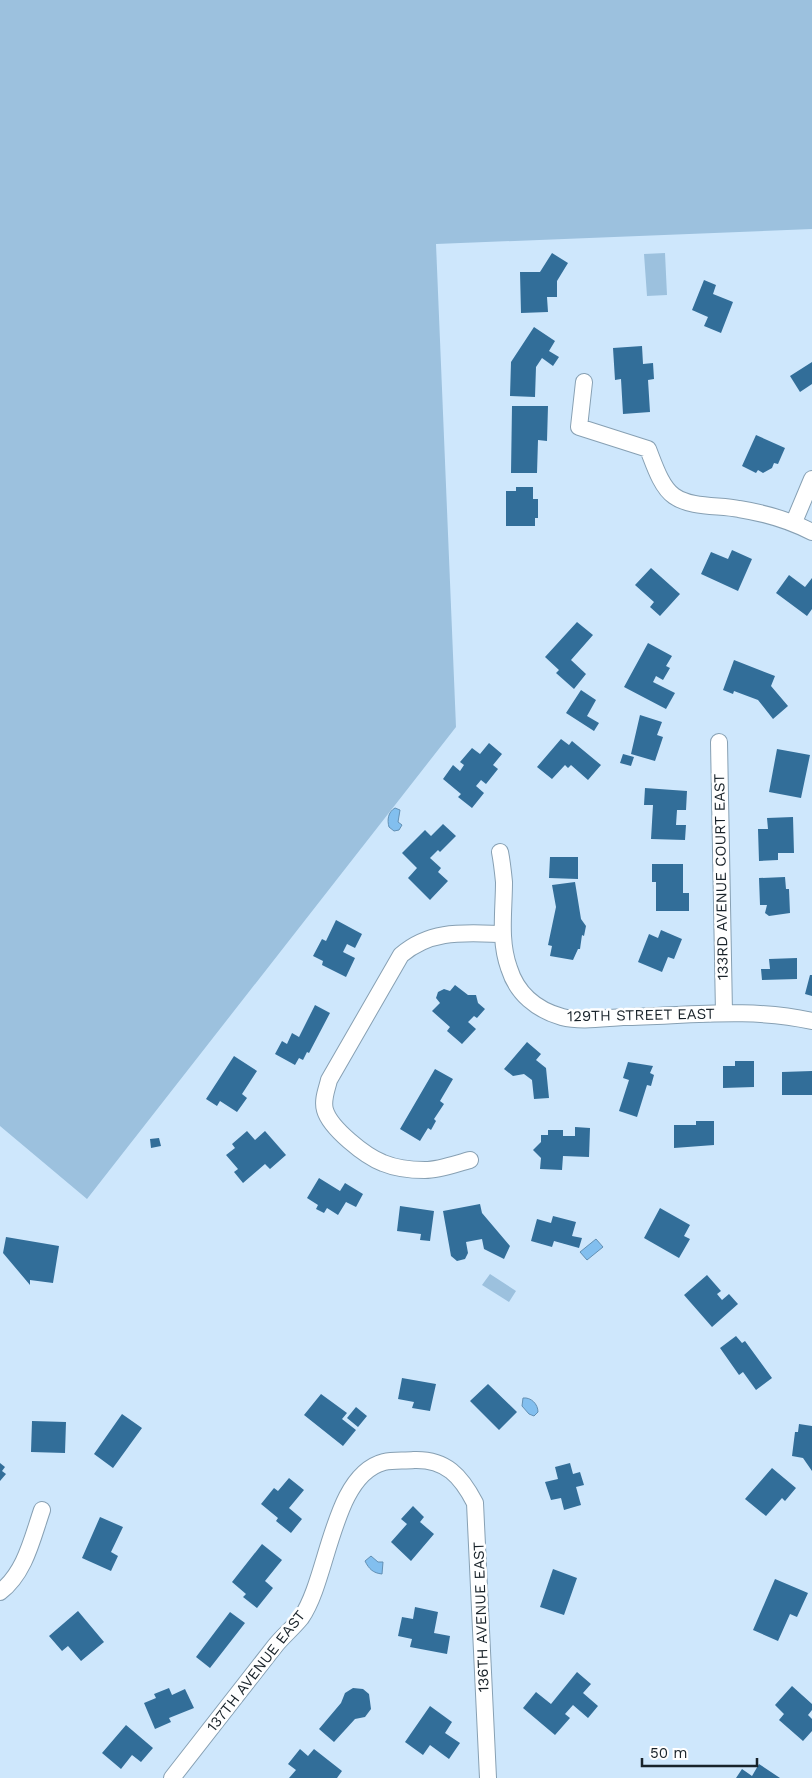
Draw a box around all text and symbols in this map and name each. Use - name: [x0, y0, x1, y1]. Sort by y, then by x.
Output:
- street label: 133RD AVENUE COURT EAST: [710, 774, 732, 980]
- street label: 129TH STREET EAST: [567, 1005, 715, 1025]
- street label: 136TH AVENUE EAST: [469, 1541, 493, 1693]
- street label: 137TH AVENUE EAST: [203, 1607, 309, 1735]
- scale bar: [642, 1736, 757, 1768]
- text: 50 m: [650, 1744, 687, 1762]

